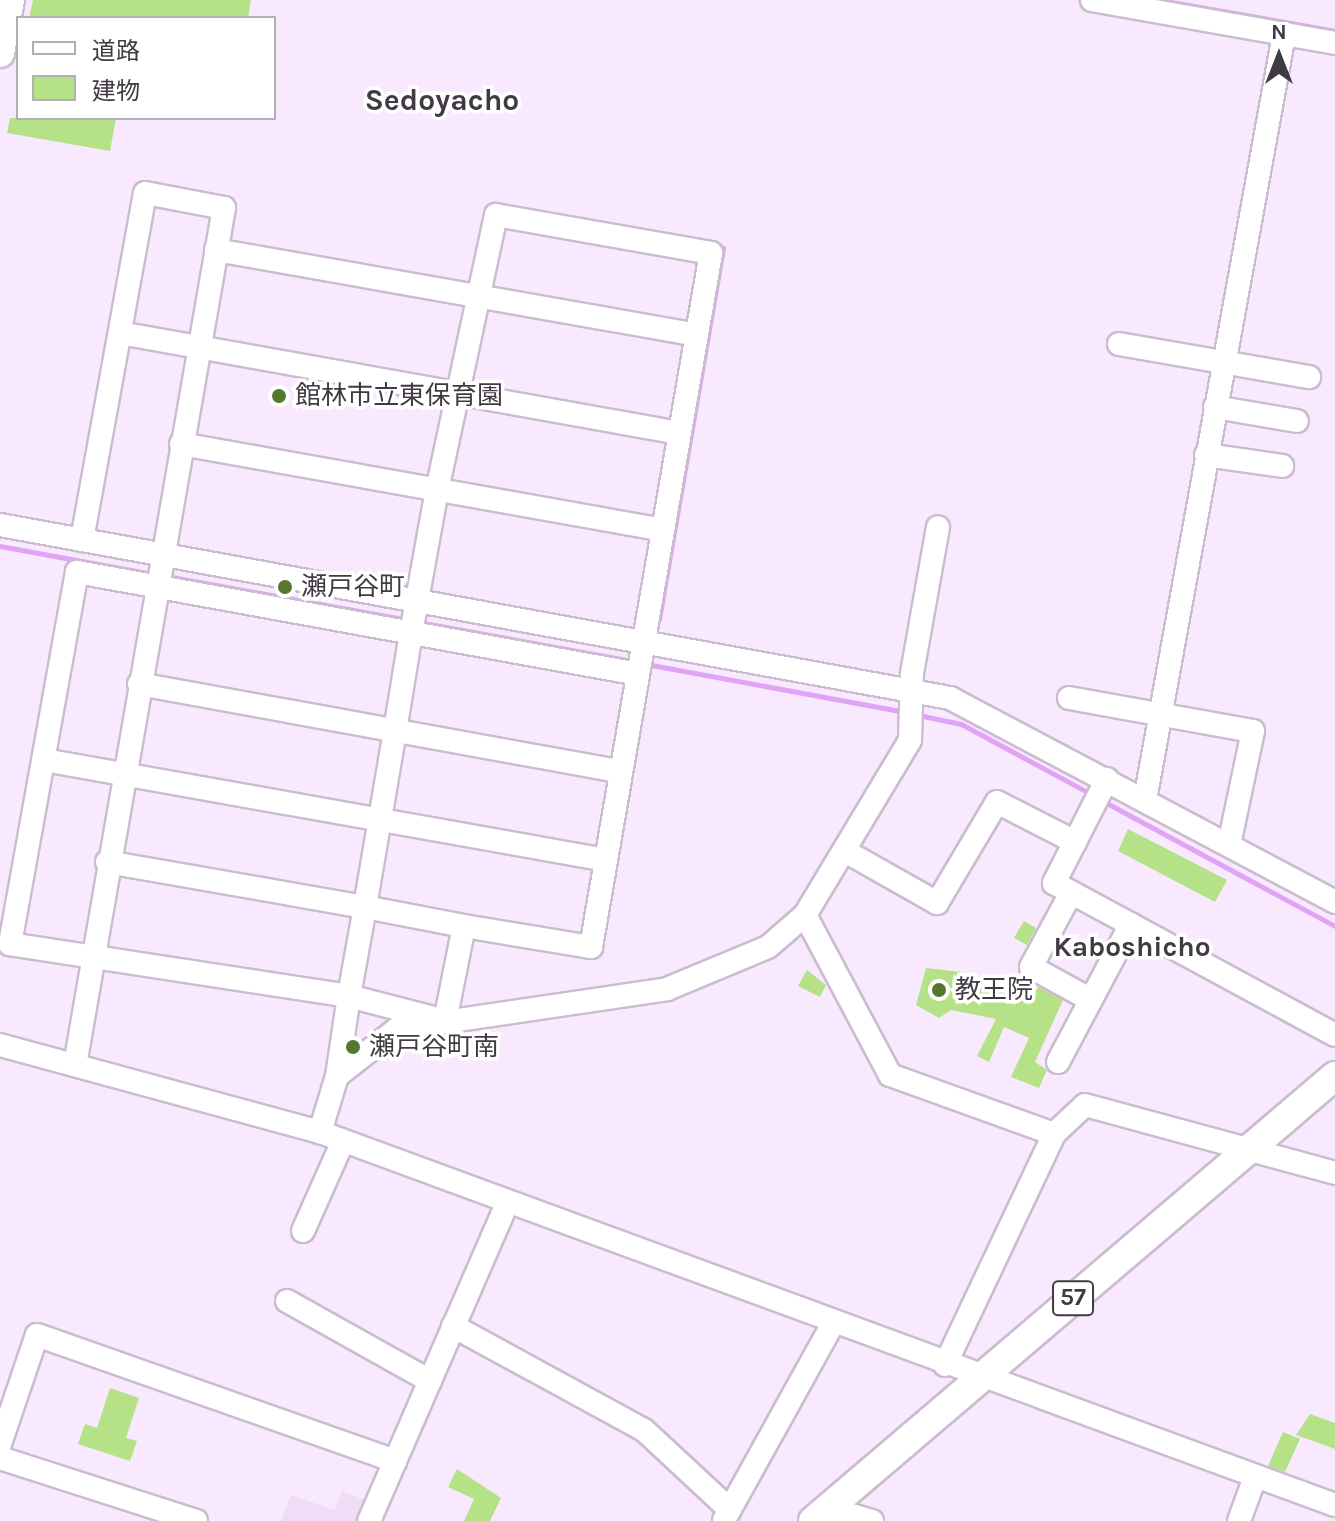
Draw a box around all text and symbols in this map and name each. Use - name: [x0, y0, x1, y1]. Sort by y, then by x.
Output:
- legend: [16, 16, 276, 120]
- north arrow: [1239, 16, 1319, 96]
- text: N: [1271, 19, 1287, 45]
- text: 道路: [92, 37, 140, 65]
- text: 建物: [92, 77, 140, 105]
- district label: Sedoyacho: [365, 82, 519, 118]
- place label: 館林市立東保育園: [295, 380, 503, 412]
- marker: 館林市立東保育園: [270, 387, 288, 405]
- place label: 瀬戸谷町: [301, 571, 405, 603]
- marker: 瀬戸谷町: [276, 578, 294, 596]
- district label: Kaboshicho: [1053, 930, 1211, 964]
- place label: 教王院: [955, 974, 1033, 1006]
- marker: 教王院: [930, 981, 948, 999]
- place label: 瀬戸谷町南: [369, 1031, 499, 1063]
- marker: 瀬戸谷町南: [344, 1038, 362, 1056]
- road number: 57: [1051, 1278, 1095, 1318]

